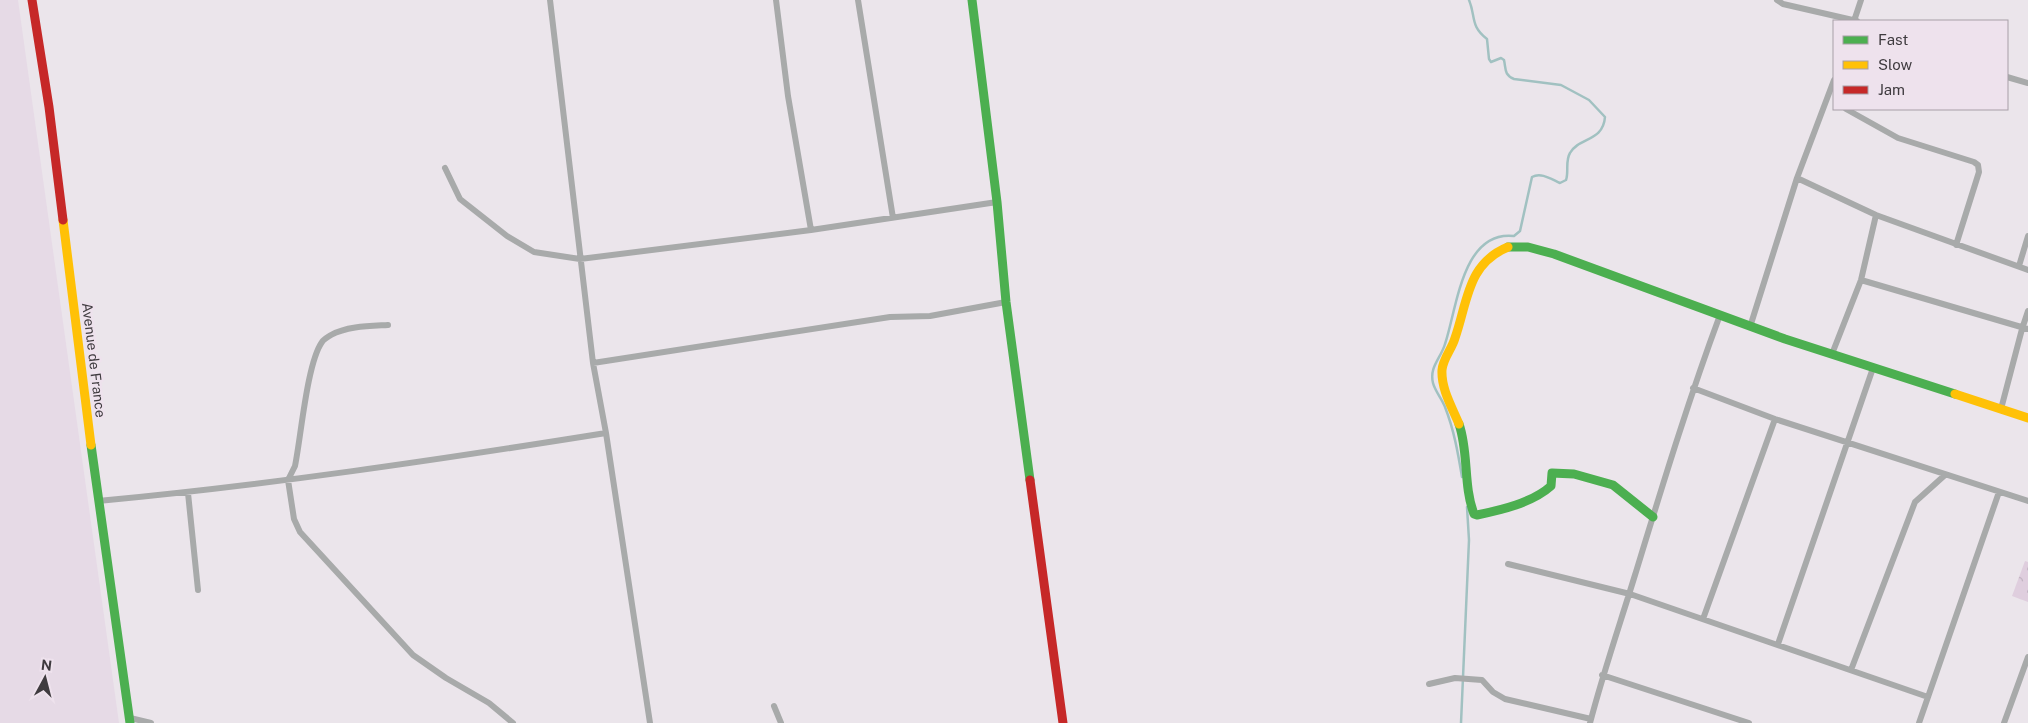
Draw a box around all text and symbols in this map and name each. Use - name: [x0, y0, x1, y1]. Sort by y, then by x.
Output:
- legend: [1833, 20, 2008, 110]
- text: Fast: [1878, 31, 1908, 48]
- text: Slow: [1878, 56, 1913, 73]
- text: Jam: [1878, 81, 1905, 98]
- street label: Avenue de France: [79, 302, 109, 418]
- north arrow: [20, 653, 70, 703]
- text: N: [40, 656, 53, 674]

